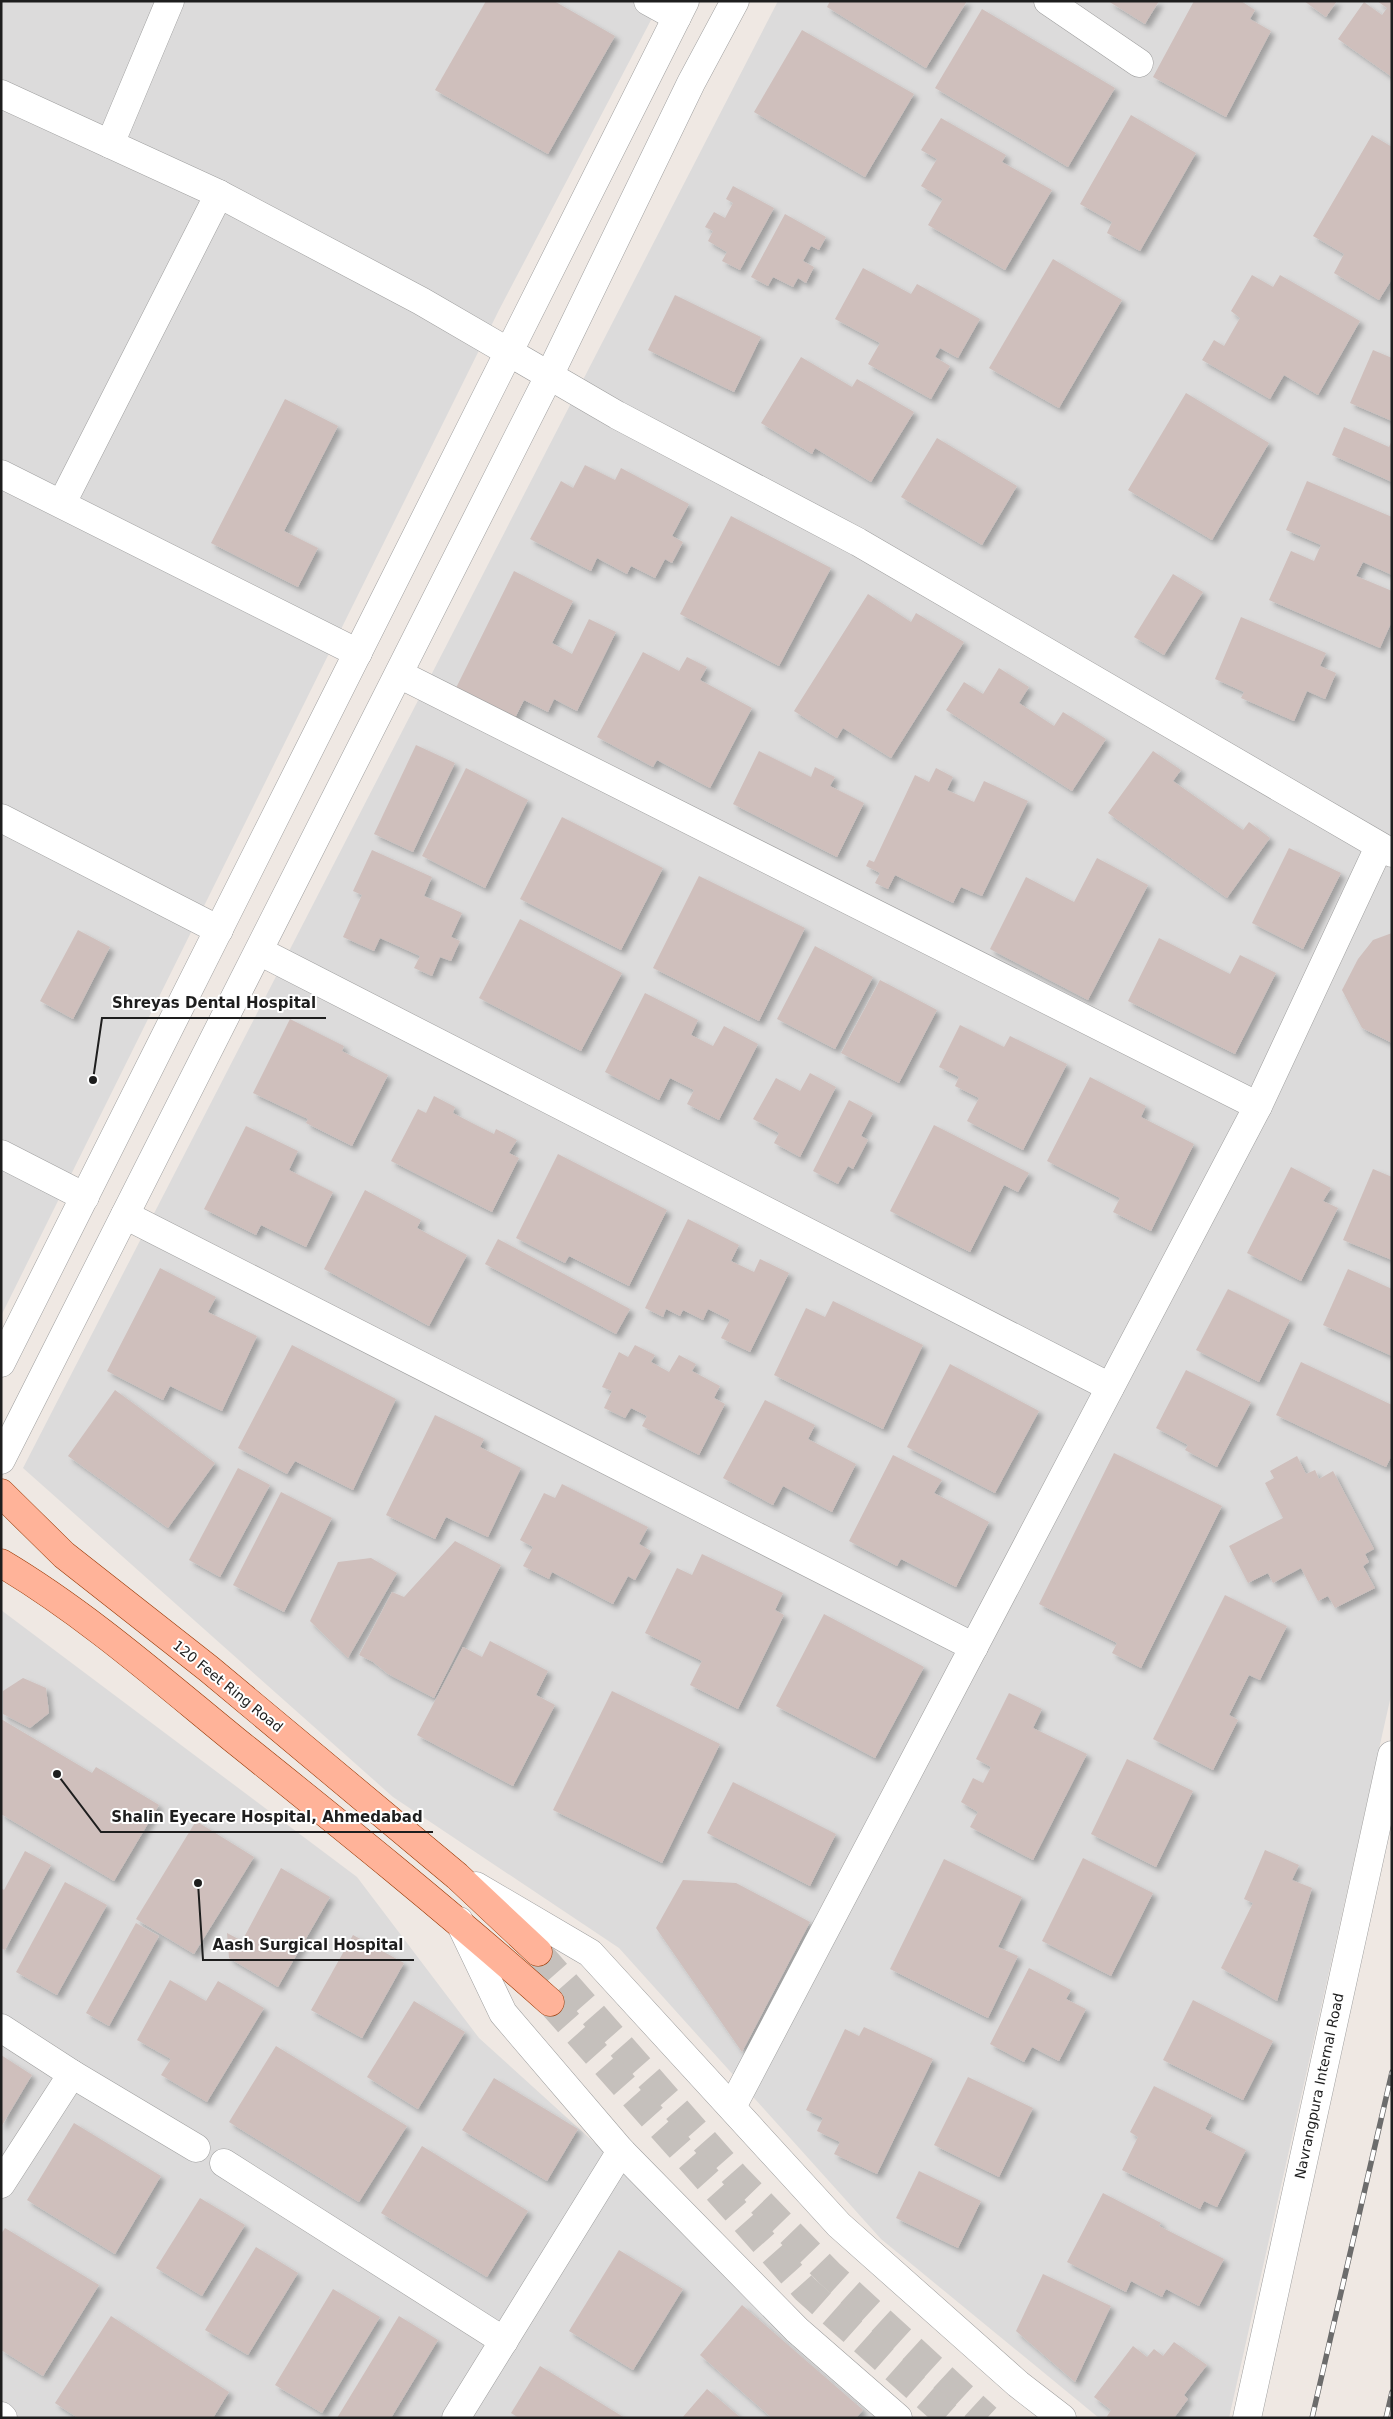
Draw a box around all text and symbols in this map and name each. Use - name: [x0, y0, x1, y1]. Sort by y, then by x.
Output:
- callout: Shreyas Dental Hospital: [102, 988, 326, 1018]
- text: Shreyas Dental Hospital: [112, 994, 316, 1012]
- street label: 120 Feet Ring Road: [170, 1637, 286, 1735]
- callout: Shalin Eyecare Hospital, Ahmedabad: [101, 1802, 433, 1832]
- text: Shalin Eyecare Hospital, Ahmedabad: [111, 1808, 423, 1826]
- callout: Aash Surgical Hospital: [203, 1930, 414, 1960]
- text: Aash Surgical Hospital: [213, 1936, 403, 1954]
- street label: Navrangpura Internal Road: [1291, 1992, 1347, 2180]

